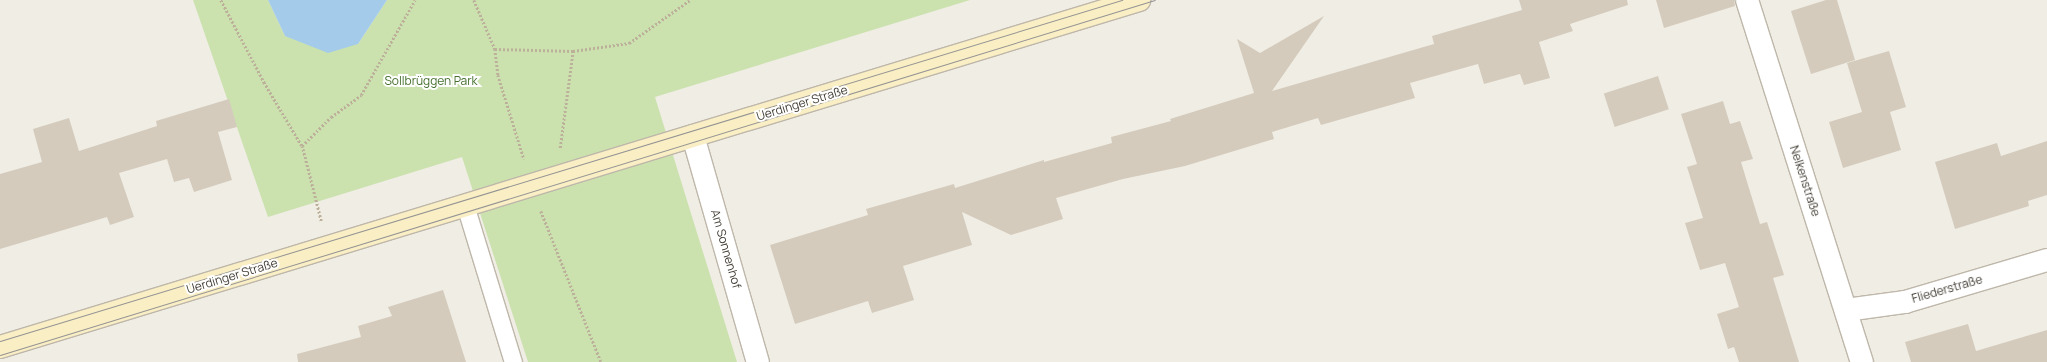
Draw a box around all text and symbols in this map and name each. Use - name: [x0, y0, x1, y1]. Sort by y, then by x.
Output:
- park label: Sollbrüggen Park: [384, 74, 478, 88]
- street label: Uerdinger Straße: [755, 82, 849, 124]
- street label: Nelkenstraße: [1787, 144, 1823, 218]
- street label: Am Sonnenhof: [708, 208, 744, 290]
- street label: Uerdinger Straße: [185, 255, 279, 297]
- street label: Fliederstraße: [1910, 272, 1984, 306]

